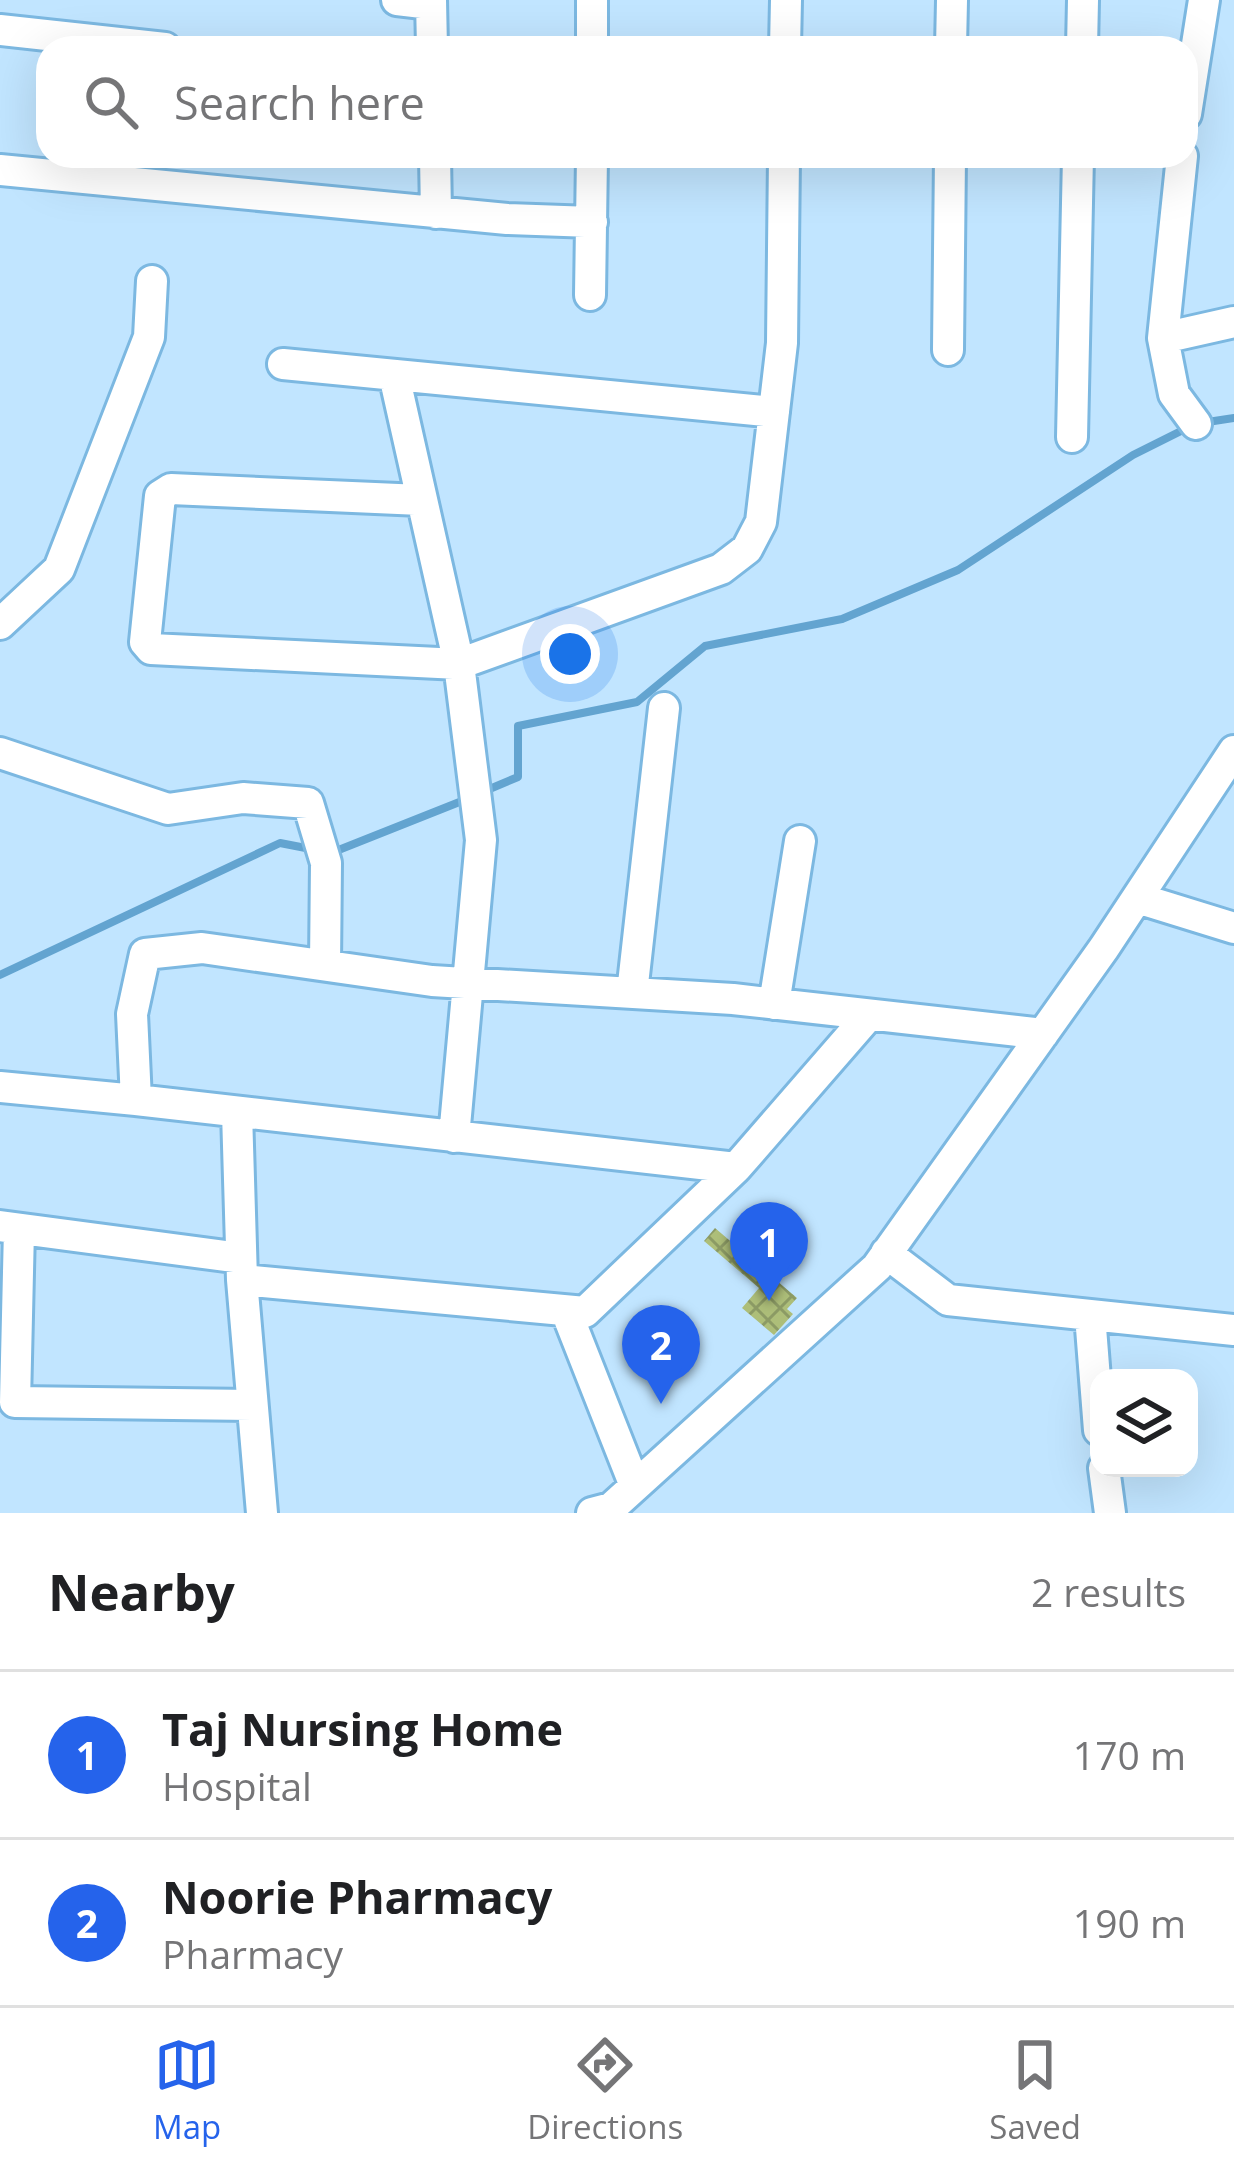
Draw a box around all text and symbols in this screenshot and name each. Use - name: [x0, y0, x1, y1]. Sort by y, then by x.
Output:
- search box: [36, 36, 1198, 168]
- icon: search: [78, 69, 144, 135]
- text: Search here: [174, 72, 425, 133]
- your location: [540, 624, 600, 684]
- pin: 1: [730, 1202, 808, 1301]
- pin: 2: [622, 1305, 700, 1404]
- map controls: [1090, 1369, 1198, 1477]
- button: layers: [1090, 1369, 1198, 1477]
- text: Nearby: [48, 1556, 235, 1626]
- text: 2 results: [1031, 1565, 1186, 1618]
- text: Taj Nursing Home: [162, 1698, 563, 1759]
- text: 1: [76, 1728, 98, 1781]
- text: 170 m: [1073, 1728, 1186, 1781]
- text: Hospital: [162, 1759, 312, 1812]
- text: Noorie Pharmacy: [162, 1866, 552, 1927]
- text: 2: [76, 1896, 98, 1949]
- text: 190 m: [1073, 1896, 1186, 1949]
- text: Pharmacy: [162, 1927, 343, 1980]
- tab: Map: [153, 2032, 221, 2149]
- tab: Directions: [527, 2032, 683, 2149]
- tab: Saved: [989, 2032, 1081, 2149]

